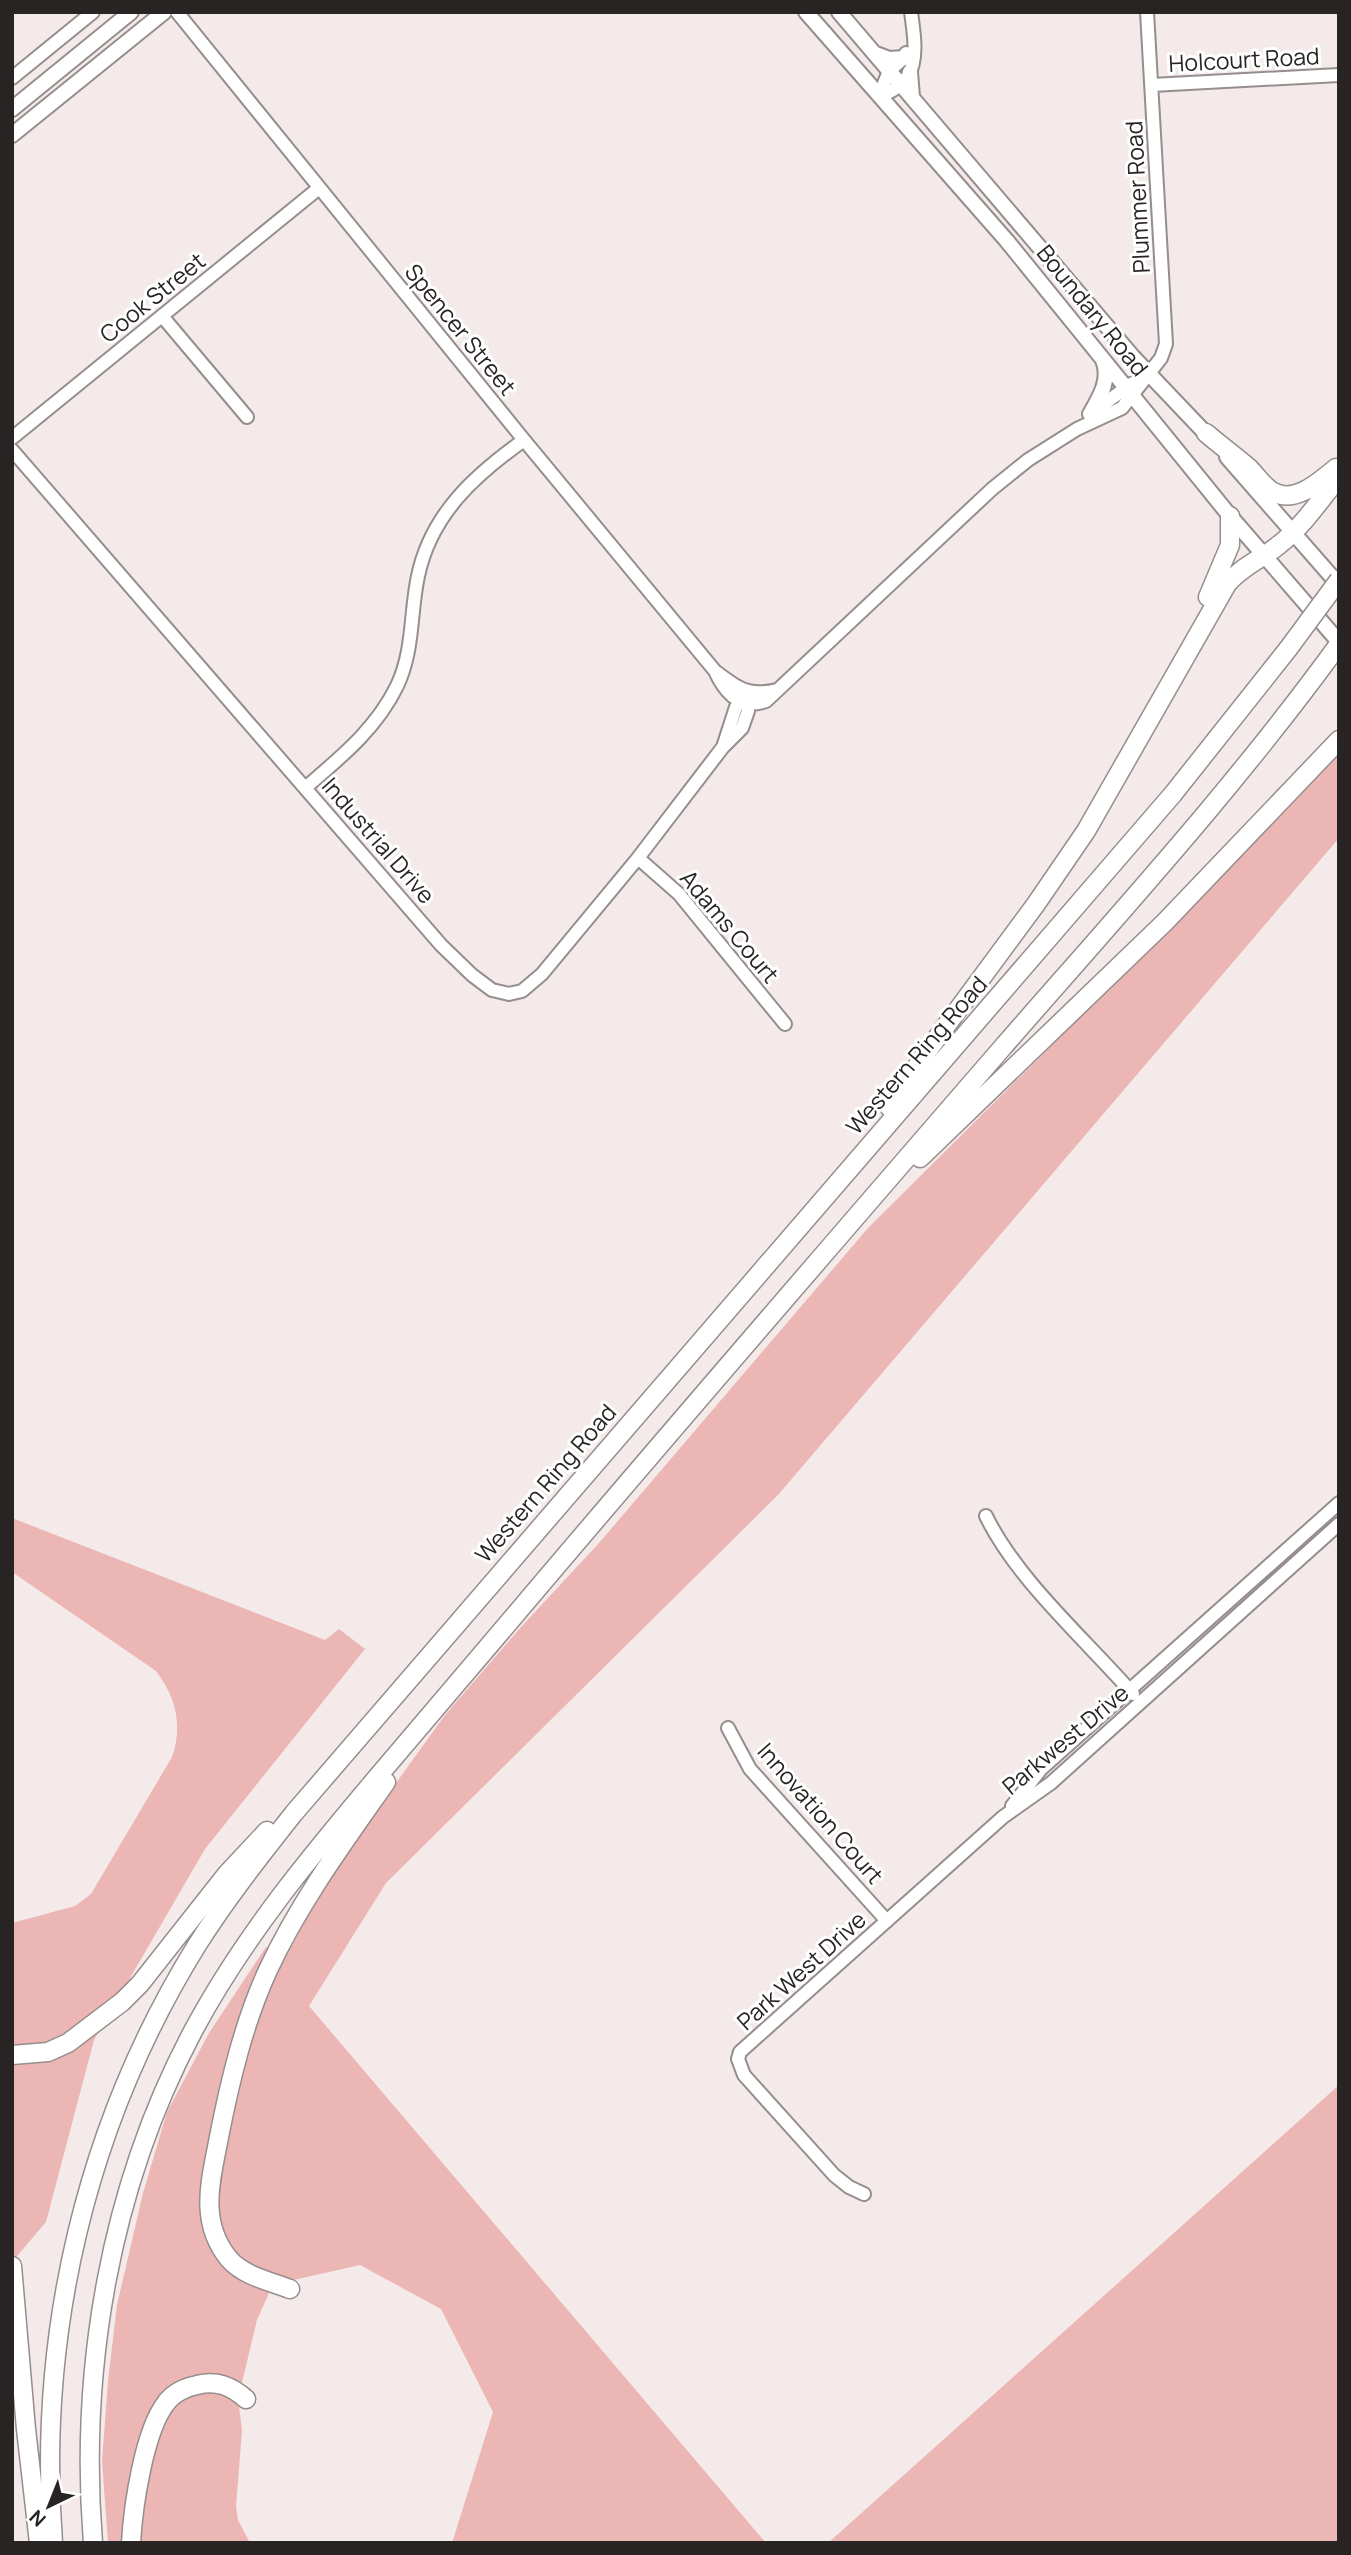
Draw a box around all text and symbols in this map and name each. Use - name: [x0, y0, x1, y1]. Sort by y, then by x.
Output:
- street label: Holcourt Road: [1168, 39, 1320, 79]
- street label: Plummer Road: [1117, 120, 1157, 274]
- street label: Boundary Road: [1030, 237, 1156, 383]
- street label: Cook Street: [92, 245, 212, 349]
- street label: Spencer Street: [398, 256, 524, 402]
- street label: Industrial Drive: [315, 770, 443, 910]
- street label: Adams Court: [673, 863, 787, 989]
- street label: Western Ring Road: [838, 969, 994, 1141]
- street label: Western Ring Road: [467, 1397, 623, 1569]
- street label: Parkwest Drive: [995, 1677, 1135, 1801]
- street label: Innovation Court: [751, 1736, 891, 1890]
- street label: Park West Drive: [729, 1903, 873, 2037]
- north arrow: [14, 2471, 84, 2541]
- text: N: [24, 2504, 51, 2533]

